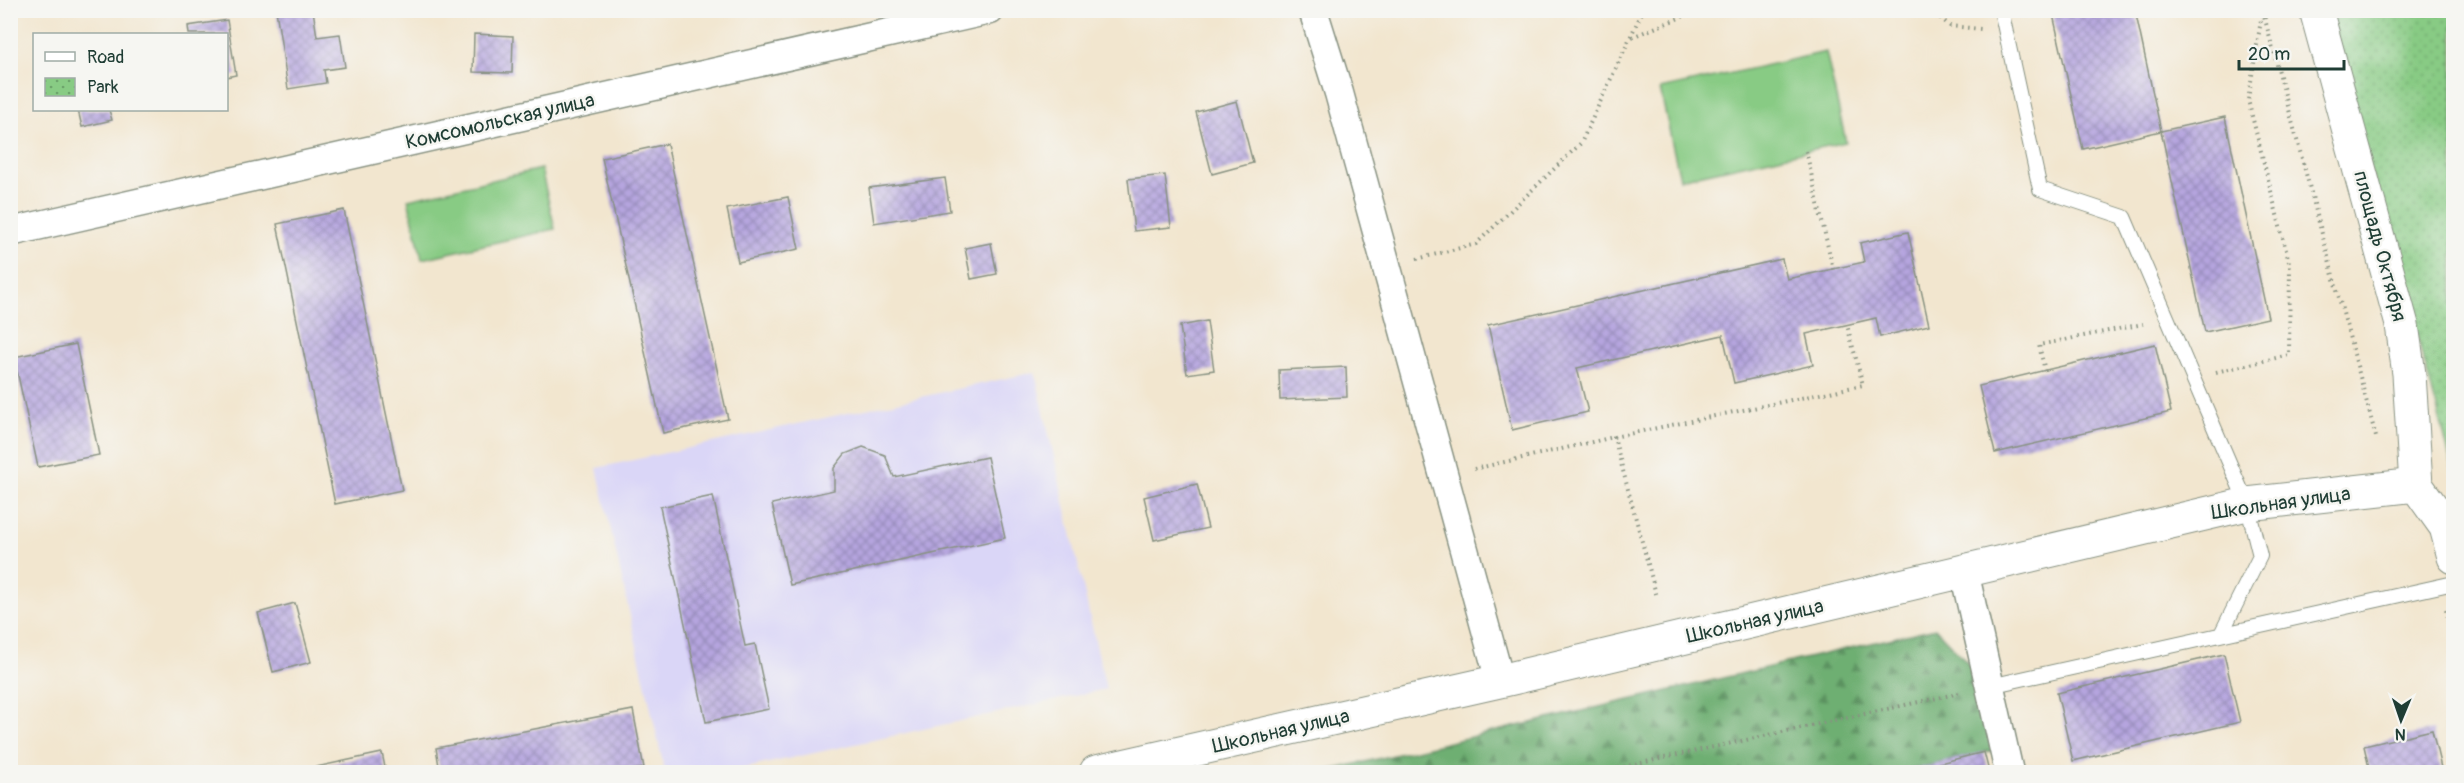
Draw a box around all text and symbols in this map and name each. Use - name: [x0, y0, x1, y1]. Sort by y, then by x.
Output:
- legend: [33, 33, 228, 111]
- scale bar: [2239, 33, 2344, 71]
- text: 20 m: [2248, 43, 2290, 66]
- text: Road: [87, 46, 124, 69]
- text: Park: [87, 76, 119, 99]
- street label: Комсомольская улица: [403, 87, 597, 155]
- street label: площадь Октября: [2348, 168, 2412, 324]
- street label: Школьная улица: [2210, 481, 2352, 525]
- street label: Школьная улица: [1684, 593, 1826, 649]
- north arrow: [2371, 690, 2431, 750]
- street label: Школьная улица: [1210, 703, 1352, 759]
- text: N: [2395, 724, 2406, 744]

